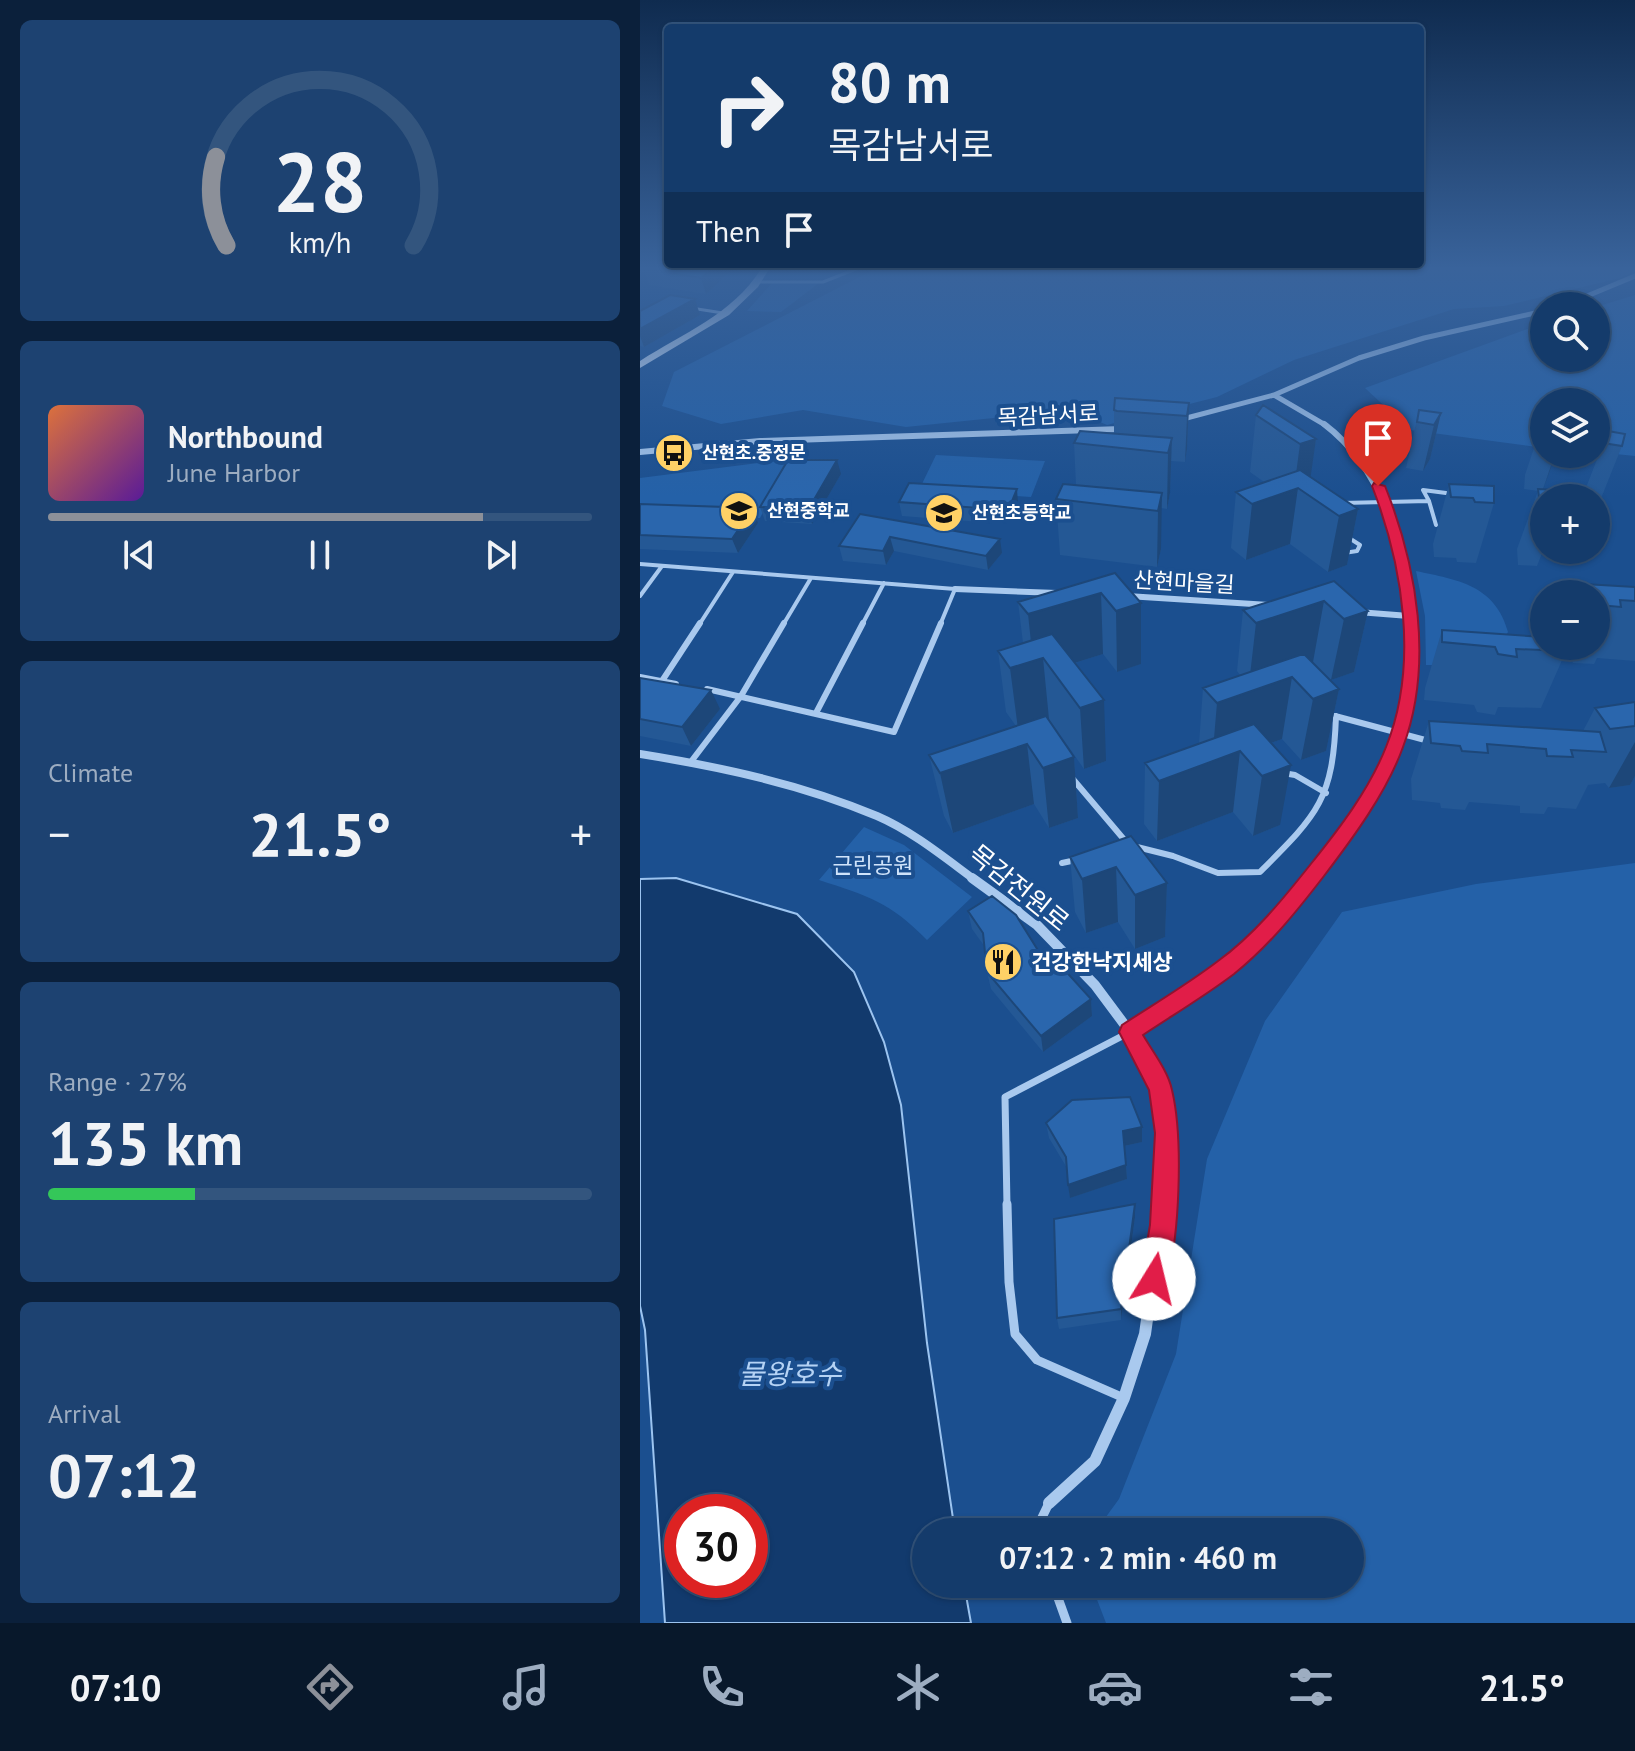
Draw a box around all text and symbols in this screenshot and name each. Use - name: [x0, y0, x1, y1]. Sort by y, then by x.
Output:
- text: 80 m: [828, 46, 951, 118]
- icon: right: [696, 56, 800, 160]
- text: 목감남서로: [828, 121, 994, 168]
- text: 28: [273, 127, 367, 235]
- icon: arrive: [777, 208, 821, 252]
- text: Then: [696, 211, 761, 250]
- text: km/h: [289, 224, 351, 261]
- map controls: [1530, 292, 1610, 660]
- button: search: [1530, 292, 1610, 372]
- button: layers: [1530, 388, 1610, 468]
- street label: 목감남서로: [997, 398, 1099, 432]
- pin: [1344, 404, 1412, 486]
- icon: arrive: [1356, 416, 1400, 460]
- text: Northbound: [168, 417, 323, 456]
- bus stop icon: 산현초.중정문: [653, 432, 695, 474]
- place label: 산현초.중정문: [702, 441, 806, 464]
- text: June Harbor: [168, 456, 300, 489]
- button: +: [1530, 484, 1610, 564]
- school or university icon: 산현중학교: [718, 490, 760, 532]
- school or university icon: 산현초등학교: [923, 492, 965, 534]
- place label: 산현중학교: [767, 499, 850, 522]
- place label: 산현초등학교: [972, 501, 1071, 524]
- icon: previous: [117, 533, 161, 577]
- icon: pause: [298, 533, 342, 577]
- icon: next: [479, 533, 523, 577]
- street label: 산현마을길: [1133, 565, 1235, 599]
- button: −: [1530, 580, 1610, 660]
- text: Climate: [48, 756, 133, 789]
- text: 21.5°: [248, 795, 392, 873]
- text: −: [48, 805, 70, 862]
- text: +: [570, 805, 592, 862]
- street label: 목감전원로: [962, 837, 1076, 938]
- park label: 근린공원: [833, 851, 913, 879]
- restaurant icon: 건강한낙지세상: [982, 941, 1024, 983]
- place label: 건강한낙지세상: [1031, 948, 1173, 976]
- text: Range · 27%: [48, 1065, 187, 1098]
- text: 135 km: [48, 1104, 243, 1182]
- position arrow: [1112, 1237, 1196, 1321]
- water label: 물왕호수: [738, 1355, 843, 1392]
- text: Arrival: [48, 1397, 121, 1430]
- text: 07:12: [48, 1436, 200, 1514]
- speed limit sign: 30: [664, 1494, 768, 1598]
- text: 07:12 · 2 min · 460 m: [999, 1538, 1277, 1577]
- icon: directions: [302, 1659, 358, 1715]
- icon: music: [498, 1659, 554, 1715]
- icon: phone: [694, 1659, 750, 1715]
- icon: climate: [890, 1659, 946, 1715]
- icon: car: [1087, 1659, 1143, 1715]
- icon: filters: [1283, 1659, 1339, 1715]
- text: 07:10: [70, 1664, 161, 1711]
- text: 21.5°: [1479, 1664, 1565, 1711]

